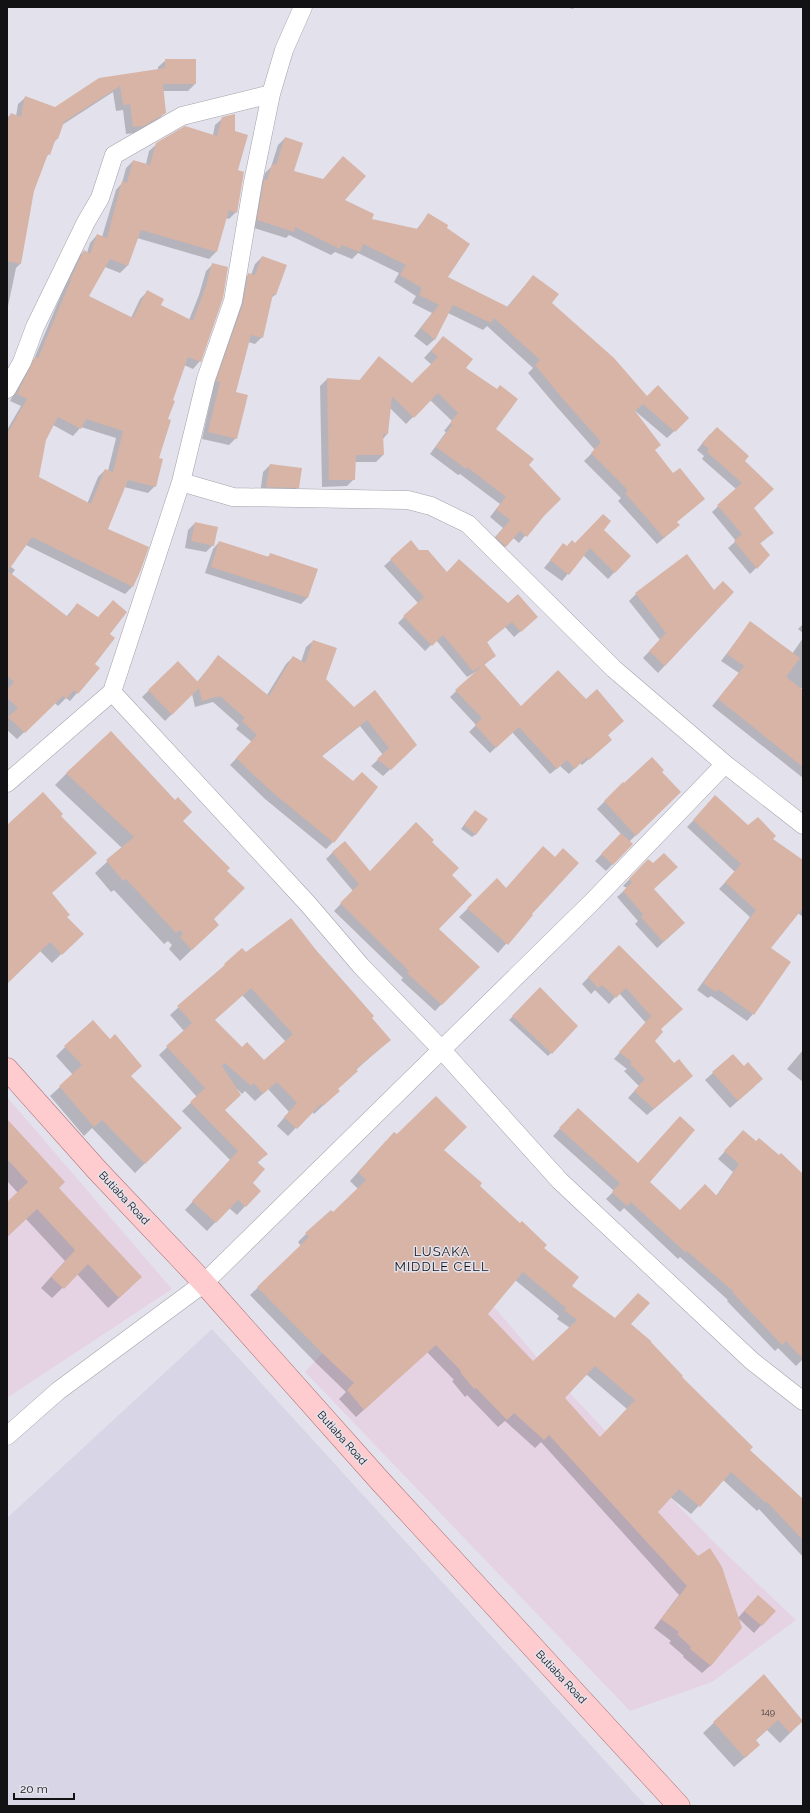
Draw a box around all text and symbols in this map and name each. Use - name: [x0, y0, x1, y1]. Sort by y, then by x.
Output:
- street label: Butiaba Road: [96, 1169, 152, 1227]
- district label: LUSAKA MIDDLE CELL: [394, 1244, 490, 1274]
- street label: Butiaba Road: [314, 1408, 370, 1468]
- street label: Butiaba Road: [533, 1648, 589, 1706]
- house number: 149: [761, 1707, 775, 1717]
- scale bar: [14, 1775, 74, 1801]
- text: 20 m: [20, 1782, 48, 1796]

